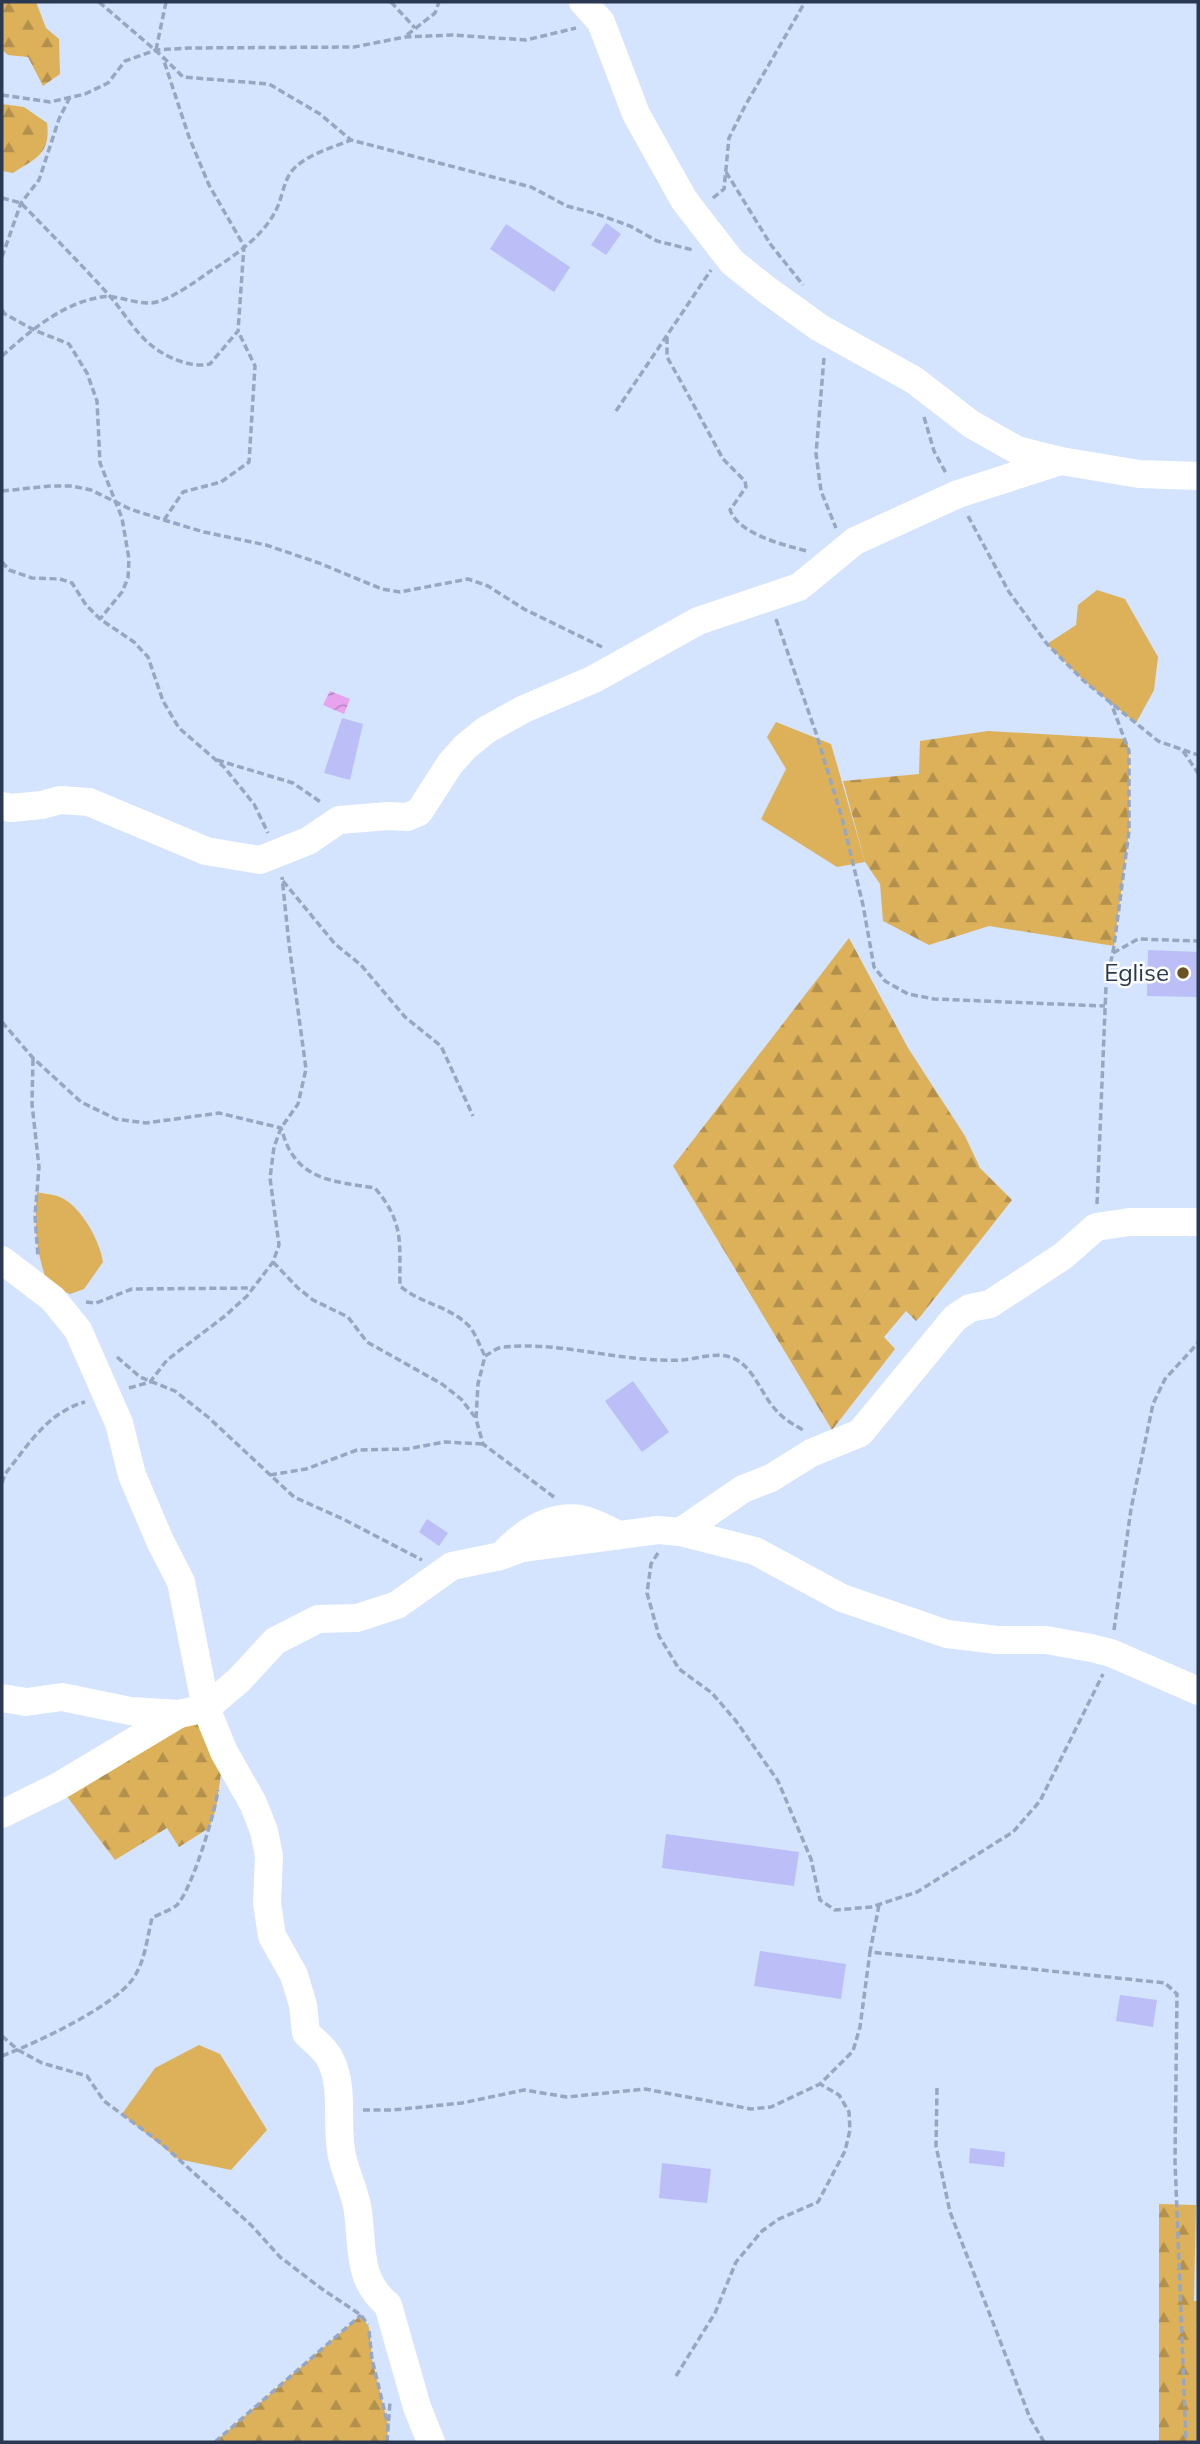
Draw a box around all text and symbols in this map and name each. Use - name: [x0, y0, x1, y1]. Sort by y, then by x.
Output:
- place label: Eglise: [1104, 957, 1169, 987]
- marker: Eglise: [1175, 965, 1191, 981]

